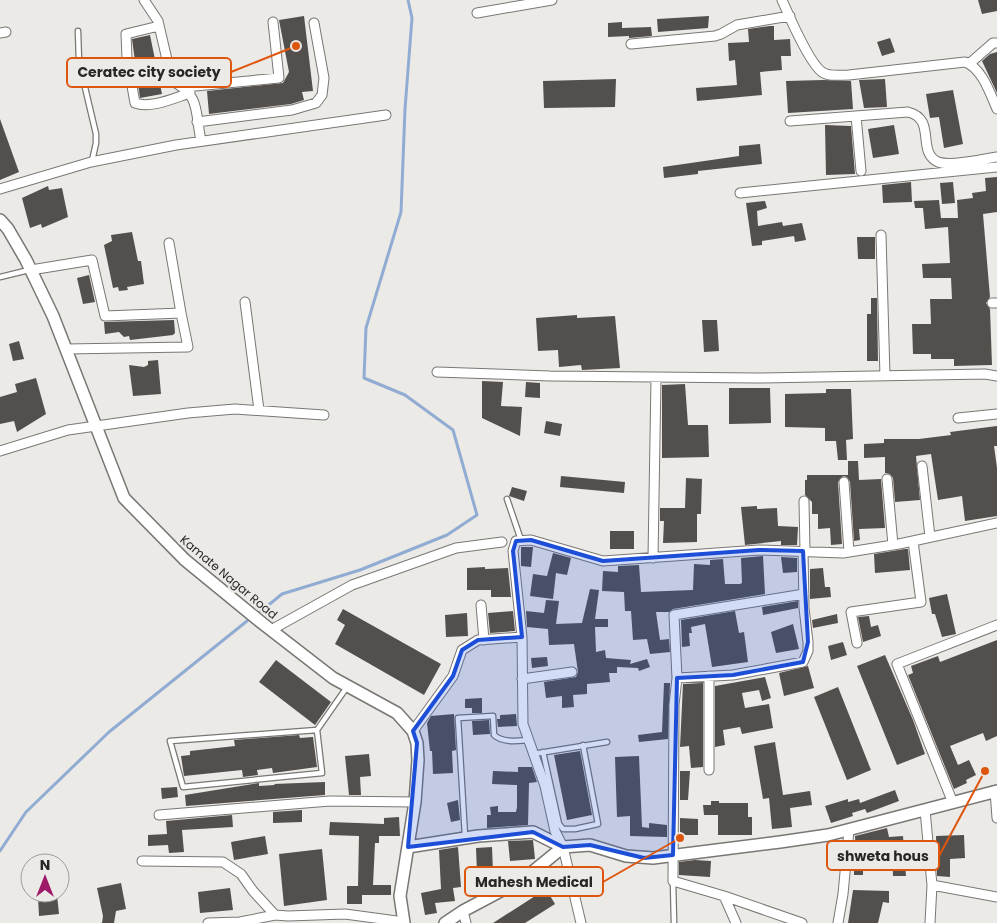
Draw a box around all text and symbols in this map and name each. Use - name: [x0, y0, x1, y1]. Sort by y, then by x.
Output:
- callout: Ceratec city society: [67, 58, 231, 87]
- text: Ceratec city society: [77, 62, 221, 82]
- street label: Kamate Nagar Road: [177, 531, 281, 623]
- callout: shweta hous: [827, 841, 939, 870]
- text: shweta hous: [837, 846, 929, 866]
- north arrow: [20, 853, 70, 903]
- text: N: [40, 855, 50, 875]
- callout: Mahesh Medical: [465, 867, 603, 896]
- text: Mahesh Medical: [475, 872, 593, 892]

